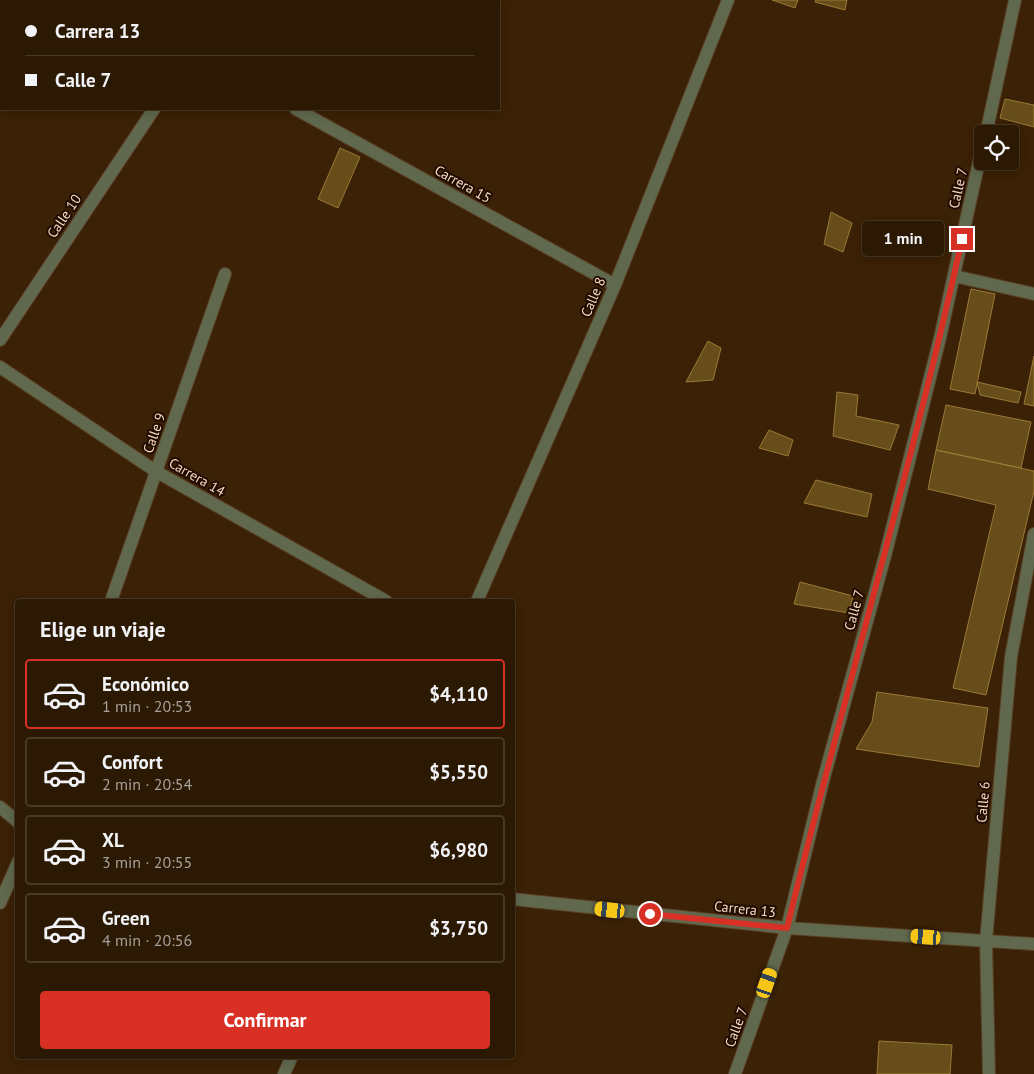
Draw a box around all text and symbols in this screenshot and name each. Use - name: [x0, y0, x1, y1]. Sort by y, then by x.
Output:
- text: Carrera 13: [55, 19, 140, 43]
- text: Calle 7: [55, 68, 111, 92]
- map controls: [974, 125, 1019, 170]
- button: locate: [974, 125, 1019, 170]
- street label: Carrera 15: [432, 161, 494, 207]
- street label: Calle 7: [945, 166, 971, 210]
- street label: Calle 10: [43, 190, 85, 241]
- callout: 1 min: [862, 222, 944, 256]
- text: 1 min: [883, 228, 923, 248]
- route end: [951, 228, 973, 250]
- street label: Calle 8: [577, 274, 609, 320]
- street label: Calle 9: [139, 411, 169, 455]
- street label: Carrera 14: [166, 454, 229, 500]
- street label: Calle 7: [840, 588, 868, 632]
- text: Elige un viaje: [40, 615, 166, 643]
- icon: car: [42, 672, 87, 717]
- text: Económico: [102, 672, 189, 696]
- text: $4,110: [429, 682, 488, 706]
- text: 1 min · 20:53: [102, 696, 192, 716]
- icon: car: [42, 750, 87, 795]
- text: Confort: [102, 750, 163, 774]
- text: $5,550: [429, 760, 488, 784]
- text: 2 min · 20:54: [102, 774, 192, 794]
- street label: Calle 6: [972, 781, 994, 823]
- icon: car: [42, 828, 87, 873]
- text: XL: [102, 828, 124, 852]
- text: $6,980: [429, 838, 488, 862]
- text: 3 min · 20:55: [102, 852, 192, 872]
- street label: Carrera 13: [713, 897, 777, 921]
- car: [594, 901, 625, 919]
- route start: [639, 903, 661, 925]
- icon: car: [42, 906, 87, 951]
- text: Green: [102, 906, 150, 930]
- text: $3,750: [429, 916, 488, 940]
- car: [910, 928, 941, 946]
- text: 4 min · 20:56: [102, 930, 192, 950]
- car: [755, 966, 778, 1000]
- button: Confirmar: [40, 991, 490, 1049]
- street label: Calle 7: [720, 1004, 752, 1050]

